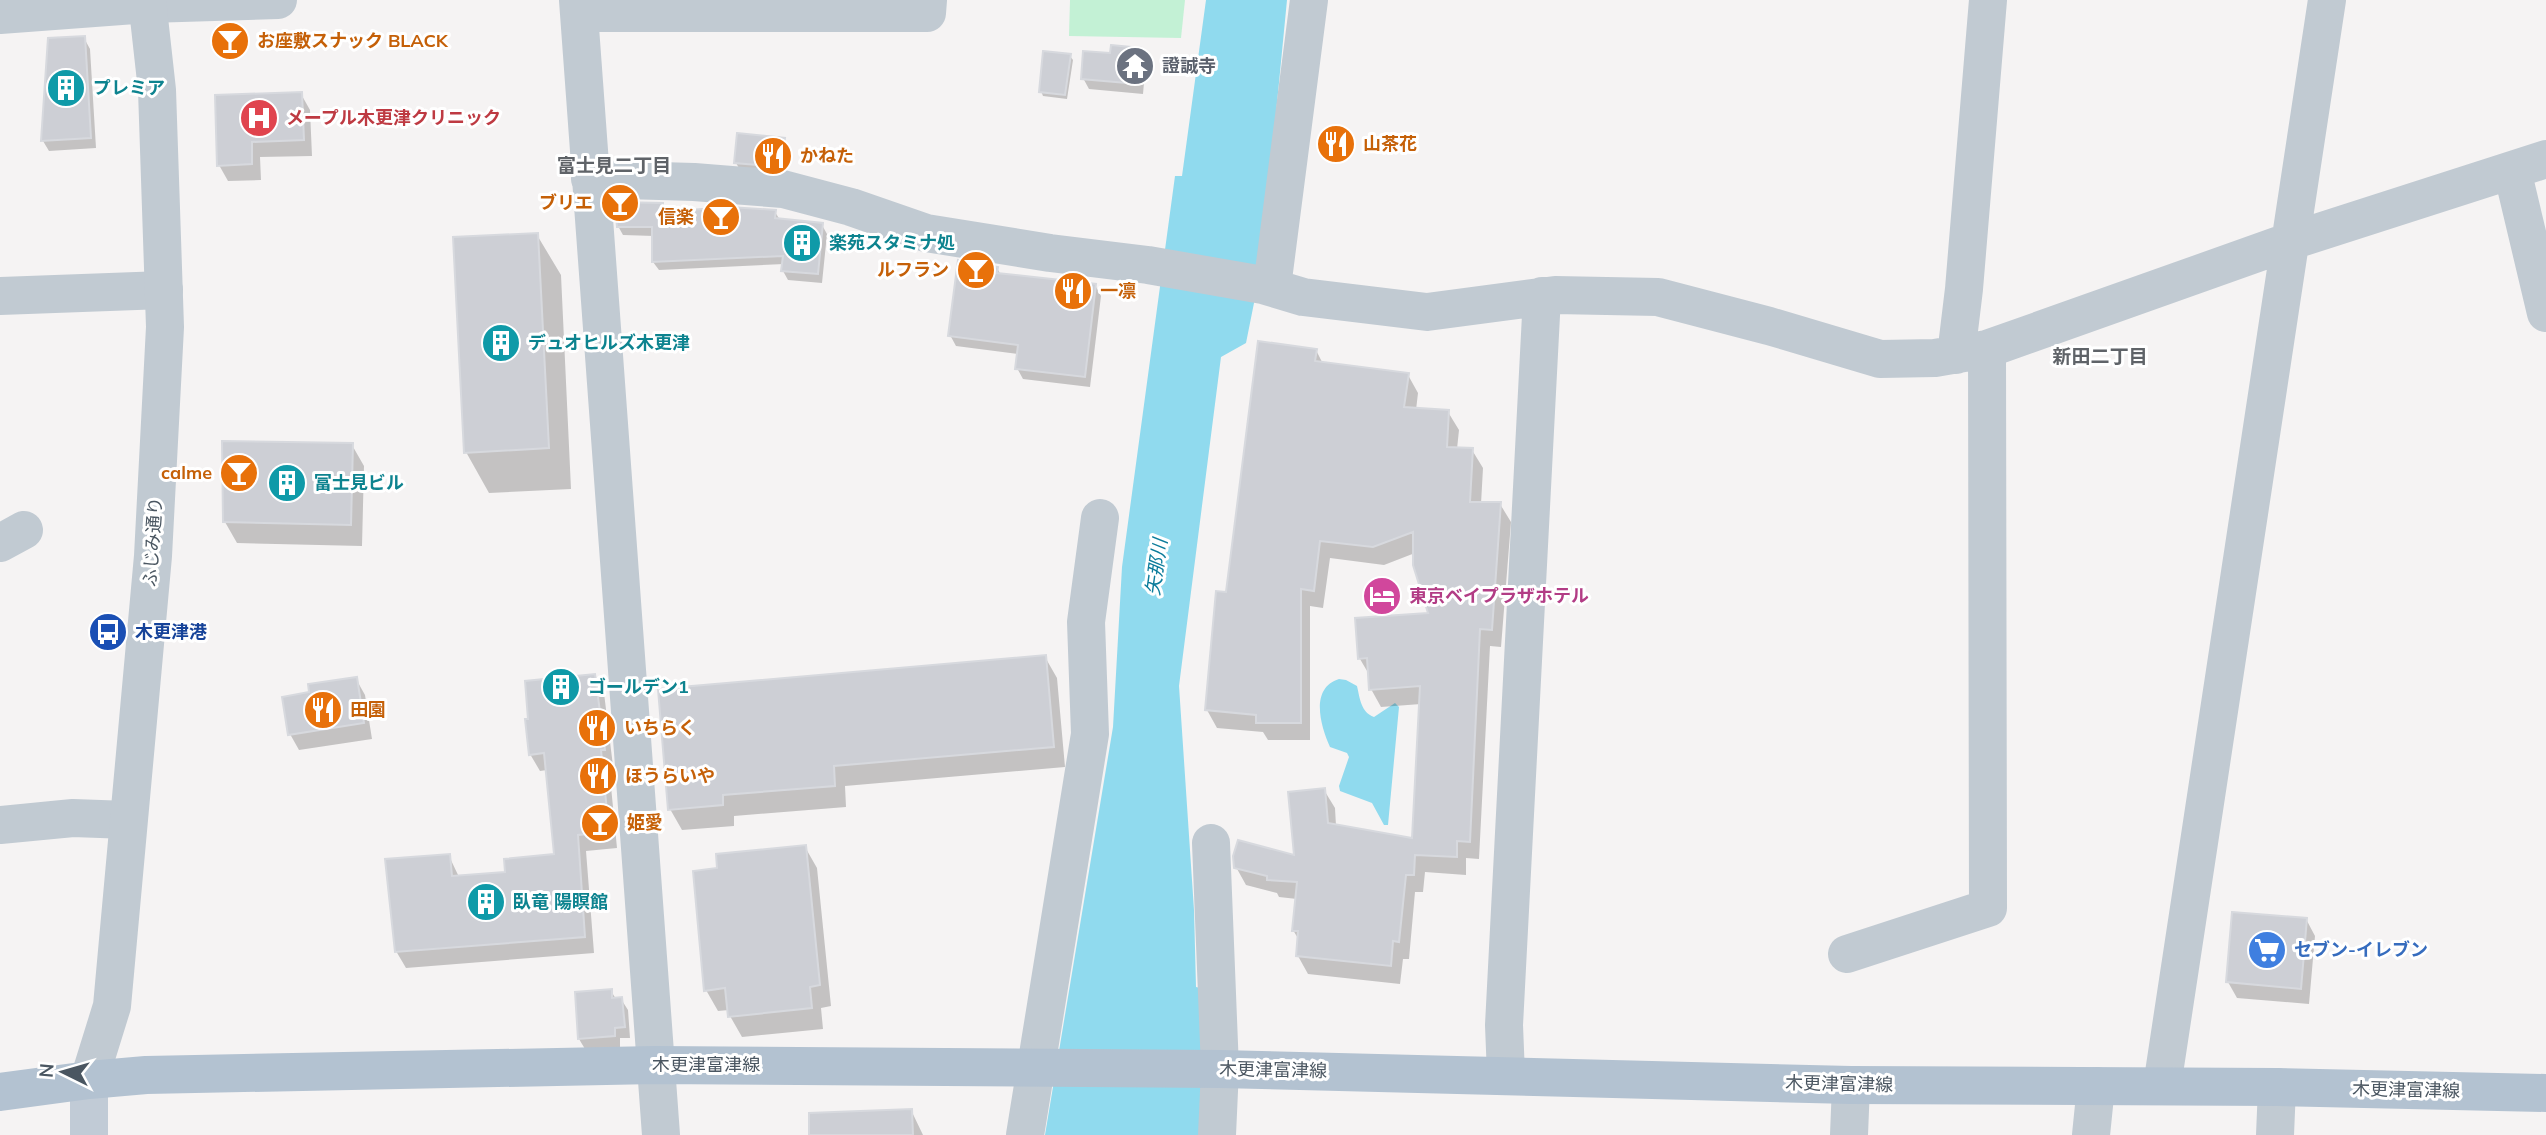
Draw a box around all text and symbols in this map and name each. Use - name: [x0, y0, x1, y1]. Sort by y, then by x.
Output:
- bar icon: お座敷スナック BLACK: [209, 20, 251, 62]
- place label: お座敷スナック BLACK: [257, 29, 449, 52]
- temple icon: 證誠寺: [1114, 45, 1156, 87]
- place label: 證誠寺: [1162, 54, 1216, 77]
- building icon: プレミア: [45, 67, 87, 109]
- place label: プレミア: [93, 76, 165, 99]
- hospital icon: メープル木更津クリニック: [238, 97, 280, 139]
- place label: メープル木更津クリニック: [286, 106, 501, 129]
- restaurant icon: 山茶花: [1315, 123, 1357, 165]
- place label: 山茶花: [1363, 132, 1417, 155]
- restaurant icon: かねた: [752, 135, 794, 177]
- place label: かねた: [800, 144, 854, 167]
- district label: 富士見二丁目: [557, 153, 671, 177]
- bar icon: ブリエ: [599, 182, 641, 224]
- place label: ブリエ: [539, 191, 593, 214]
- bar icon: 信楽: [700, 196, 742, 238]
- place label: 信楽: [658, 205, 694, 228]
- building icon: 楽苑スタミナ処: [781, 222, 823, 264]
- place label: 楽苑スタミナ処: [829, 231, 955, 254]
- bar icon: ルフラン: [955, 249, 997, 291]
- place label: ルフラン: [877, 258, 949, 281]
- restaurant icon: 一凛: [1052, 270, 1094, 312]
- place label: 一凛: [1100, 279, 1136, 302]
- building icon: デュオヒルズ木更津: [480, 322, 522, 364]
- place label: デュオヒルズ木更津: [528, 331, 690, 354]
- district label: 新田二丁目: [2052, 344, 2148, 368]
- bar icon: calme: [218, 452, 260, 494]
- place label: calme: [161, 461, 212, 484]
- building icon: 富士見ビル: [266, 462, 308, 504]
- place label: 富士見ビル: [314, 471, 404, 494]
- street label: ふじみ通り: [138, 496, 167, 588]
- water label: 矢那川: [1140, 535, 1172, 597]
- hotel icon: 東京ベイプラザホテル: [1361, 575, 1403, 617]
- place label: 東京ベイプラザホテル: [1409, 584, 1589, 607]
- bus stop icon: 木更津港: [87, 611, 129, 653]
- place label: 木更津港: [135, 620, 207, 643]
- building icon: ゴールデン1: [540, 666, 582, 708]
- place label: ゴールデン1: [588, 675, 689, 698]
- restaurant icon: 田園: [302, 689, 344, 731]
- place label: 田園: [350, 698, 386, 721]
- restaurant icon: いちらく: [576, 707, 618, 749]
- place label: いちらく: [624, 716, 696, 739]
- restaurant icon: ほうらいや: [577, 755, 619, 797]
- place label: ほうらいや: [625, 764, 715, 787]
- bar icon: 姫愛: [579, 802, 621, 844]
- place label: 姫愛: [627, 811, 663, 834]
- building icon: 臥竜 陽瞑館: [465, 881, 507, 923]
- place label: 臥竜 陽瞑館: [513, 890, 608, 913]
- supermarket icon: セブン-イレブン: [2246, 929, 2288, 971]
- place label: セブン-イレブン: [2294, 938, 2428, 961]
- north arrow: [28, 1037, 98, 1107]
- street label: 木更津富津線: [652, 1053, 760, 1076]
- street label: 木更津富津線: [1219, 1057, 1327, 1082]
- text: N: [33, 1062, 59, 1079]
- street label: 木更津富津線: [1785, 1071, 1893, 1096]
- street label: 木更津富津線: [2352, 1077, 2460, 1102]

